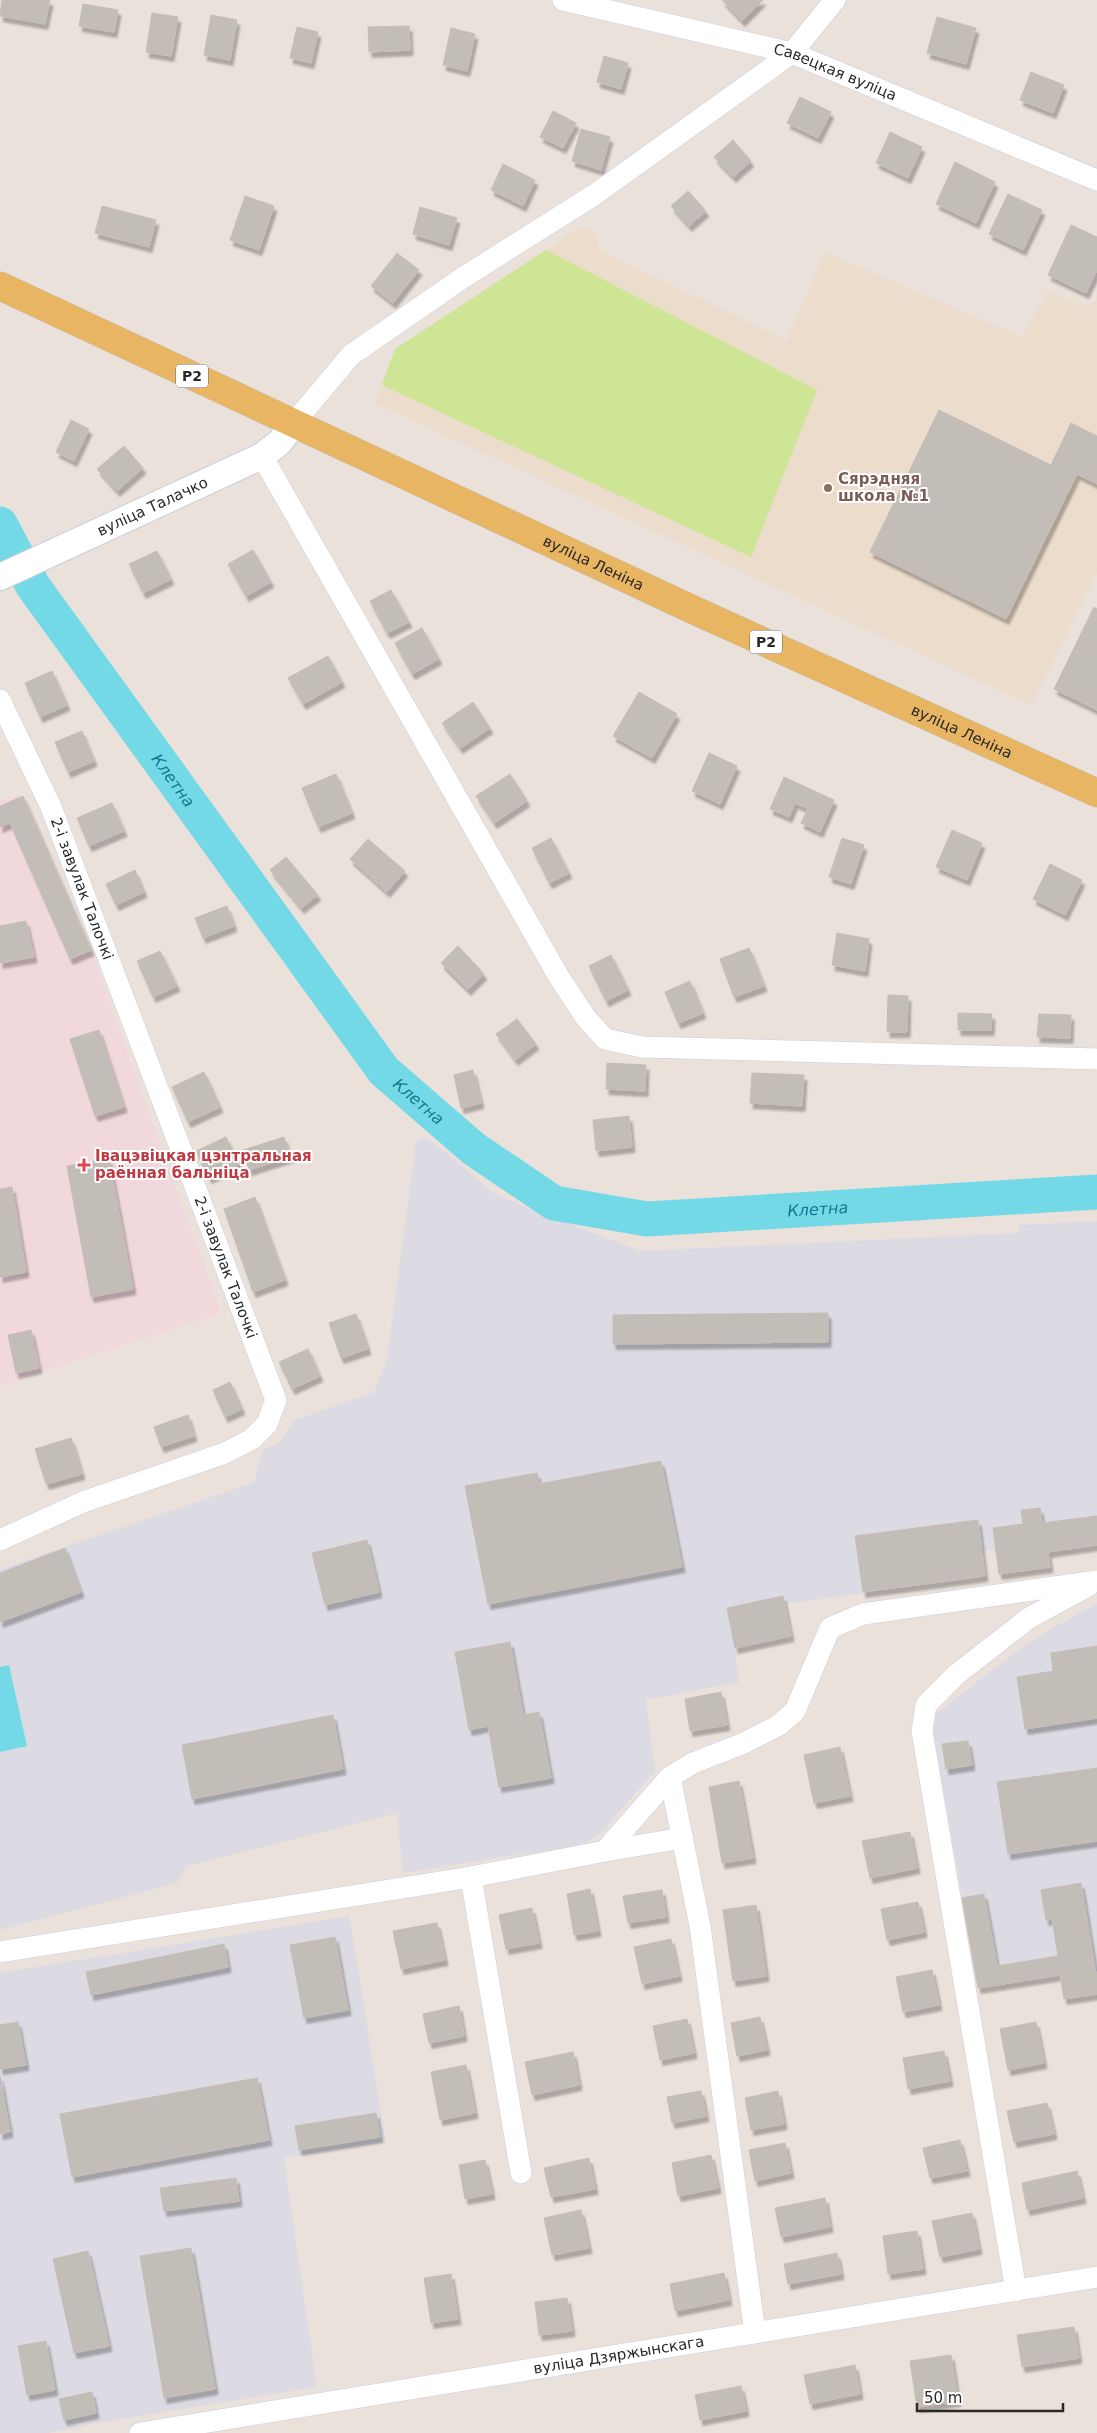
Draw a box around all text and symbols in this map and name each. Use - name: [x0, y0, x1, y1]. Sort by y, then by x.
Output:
- street label: Савецкая вуліца: [772, 40, 899, 105]
- road number: Р2: [176, 364, 208, 388]
- place label: Сярэдняя школа №1: [838, 470, 929, 505]
- street label: вуліца Талачко: [94, 473, 211, 540]
- marker: Сярэдняя школа №1: [822, 482, 834, 494]
- street label: вуліца Леніна: [540, 532, 647, 594]
- road number: Р2: [750, 630, 782, 654]
- street label: вуліца Леніна: [908, 701, 1015, 762]
- water label: Клетна: [148, 750, 199, 811]
- street label: 2-і завулак Талочкі: [47, 815, 117, 962]
- water label: Клетна: [390, 1074, 448, 1128]
- place label: Івацэвіцкая цэнтральная раённая бальніца: [95, 1147, 312, 1182]
- marker: Івацэвіцкая цэнтральная раённая бальніца: [77, 1158, 91, 1172]
- street label: 2-і завулак Талочкі: [191, 1194, 261, 1341]
- water label: Клетна: [787, 1197, 849, 1220]
- street label: вуліца Дзяржынскага: [532, 2332, 705, 2378]
- scale bar: [917, 2380, 1063, 2412]
- text: 50 m: [924, 2389, 962, 2407]

